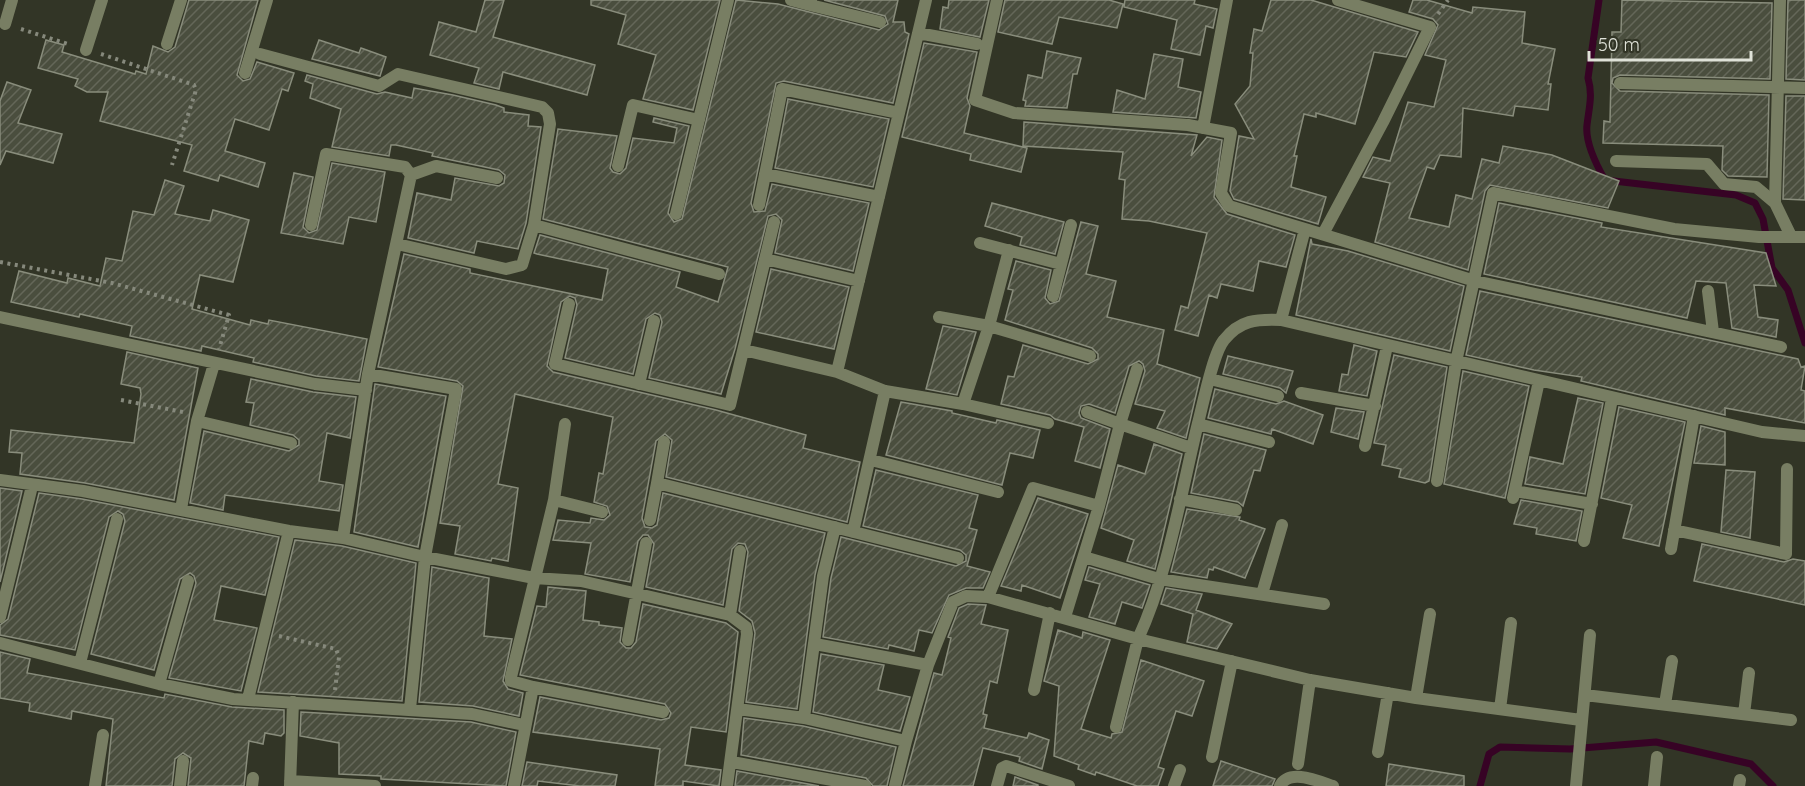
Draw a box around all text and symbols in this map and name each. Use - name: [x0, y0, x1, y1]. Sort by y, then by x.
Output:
- scale bar: [1589, 24, 1751, 62]
- text: 50 m: [1598, 33, 1640, 56]

